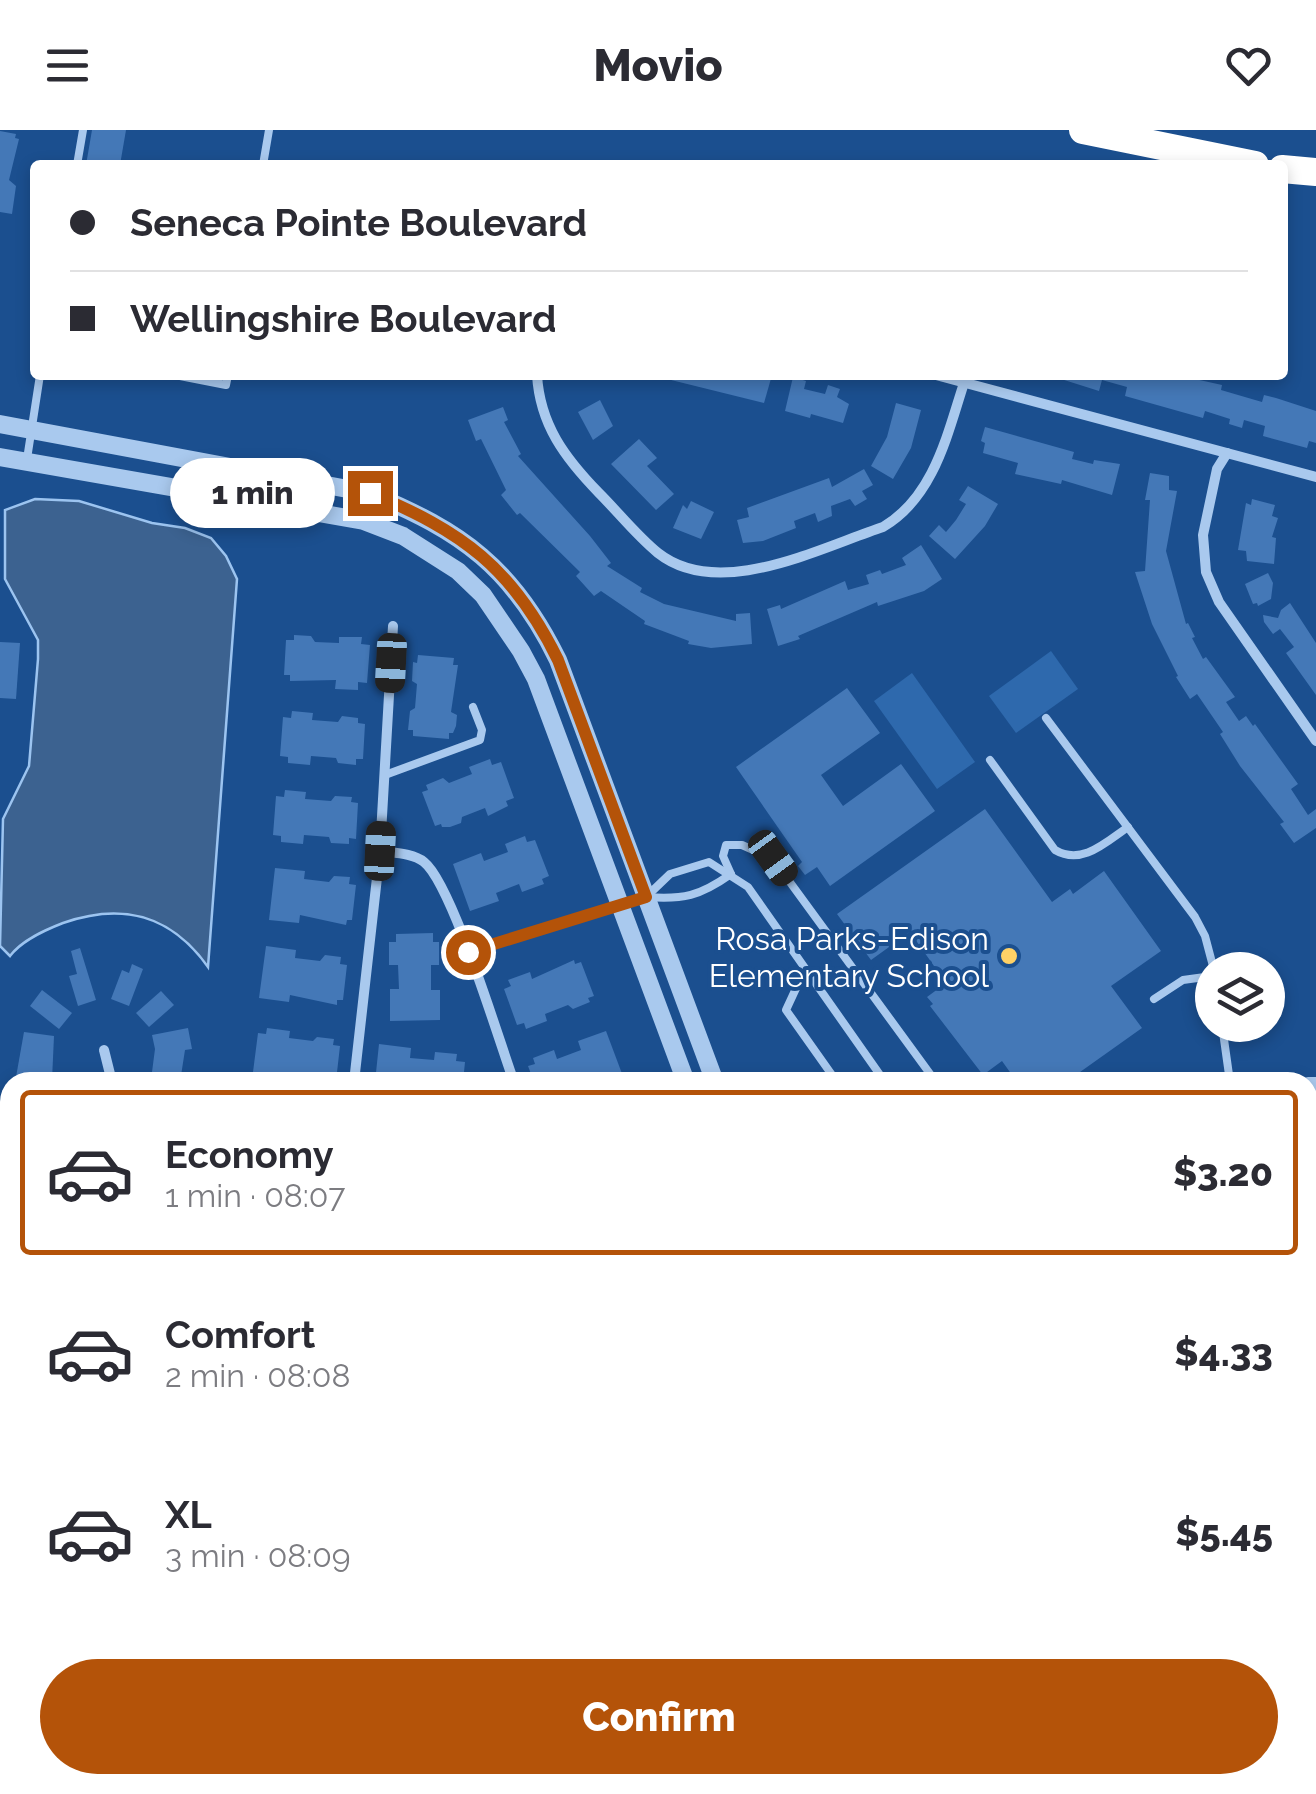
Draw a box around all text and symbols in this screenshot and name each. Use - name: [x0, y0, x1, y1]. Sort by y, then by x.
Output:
- icon: menu: [40, 38, 95, 93]
- icon: heart: [1221, 38, 1276, 93]
- text: Movio: [593, 39, 723, 92]
- text: Seneca Pointe Boulevard: [130, 200, 587, 245]
- text: Wellingshire Boulevard: [130, 296, 557, 341]
- callout: 1 min: [170, 458, 335, 528]
- route end: [348, 471, 393, 516]
- text: 1 min: [211, 474, 294, 511]
- car: [374, 632, 408, 694]
- car: [363, 820, 397, 882]
- car: [743, 825, 803, 891]
- place label: Rosa Parks-Edison Elementary School: [709, 920, 989, 994]
- route start: [446, 930, 491, 975]
- marker: Rosa Parks-Edison Elementary School: [998, 945, 1020, 967]
- map controls: [1195, 952, 1285, 1042]
- button: layers: [1195, 952, 1285, 1042]
- icon: car: [45, 1128, 135, 1218]
- text: Economy: [165, 1132, 334, 1177]
- text: $3.20: [1173, 1150, 1273, 1195]
- text: 1 min · 08:07: [165, 1177, 345, 1214]
- icon: car: [45, 1308, 135, 1398]
- text: Comfort: [165, 1312, 315, 1357]
- text: $4.33: [1174, 1330, 1273, 1375]
- text: 2 min · 08:08: [165, 1357, 350, 1394]
- icon: car: [45, 1488, 135, 1578]
- text: XL: [165, 1492, 212, 1537]
- text: $5.45: [1175, 1510, 1273, 1555]
- text: 3 min · 08:09: [165, 1537, 351, 1574]
- button: Confirm: [40, 1659, 1278, 1774]

